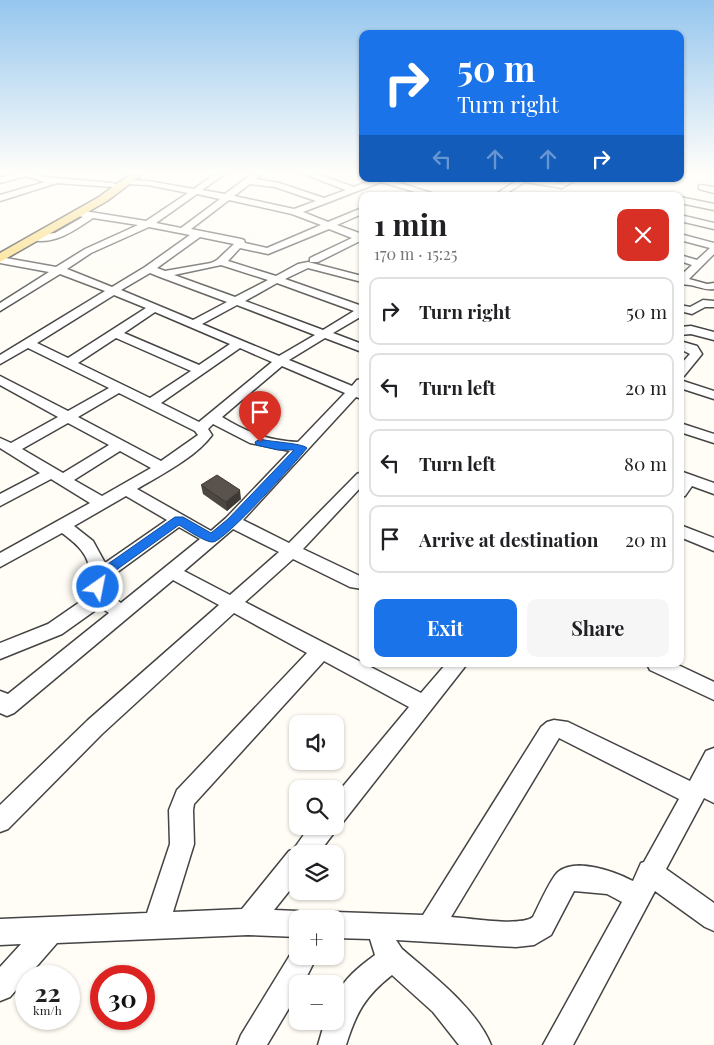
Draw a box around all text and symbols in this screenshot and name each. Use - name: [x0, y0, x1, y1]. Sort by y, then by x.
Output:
- text: 50 m: [457, 44, 535, 91]
- icon: right: [374, 50, 439, 115]
- text: Turn right: [457, 89, 559, 119]
- icon: left: [428, 145, 456, 173]
- icon: ahead: [481, 145, 509, 173]
- icon: ahead: [534, 145, 562, 173]
- icon: right: [587, 145, 615, 173]
- text: 1 min: [374, 204, 448, 244]
- button: close: [617, 209, 669, 261]
- text: 170 m · 15:25: [374, 243, 457, 264]
- icon: right: [376, 297, 404, 325]
- text: Turn right: [419, 298, 511, 324]
- text: 50 m: [626, 298, 667, 324]
- icon: left: [376, 373, 404, 401]
- text: Turn left: [419, 374, 496, 400]
- text: 20 m: [625, 374, 667, 400]
- pin: [239, 391, 281, 442]
- icon: arrive: [246, 398, 274, 426]
- icon: left: [376, 449, 404, 477]
- text: Turn left: [419, 450, 496, 476]
- text: 80 m: [624, 450, 667, 476]
- icon: arrive: [376, 525, 404, 553]
- text: Arrive at destination: [419, 526, 599, 552]
- text: 20 m: [625, 526, 667, 552]
- position arrow: [71, 560, 123, 612]
- button: Exit: [374, 599, 517, 657]
- button: Share: [527, 599, 669, 657]
- map controls: [289, 715, 344, 1030]
- button: sound: [289, 715, 344, 770]
- button: search: [289, 780, 344, 835]
- button: layers: [289, 845, 344, 900]
- button: +: [289, 910, 344, 965]
- speed limit sign: 30: [90, 965, 155, 1030]
- text: 22: [34, 975, 61, 1008]
- button: −: [289, 975, 344, 1030]
- text: km/h: [33, 1002, 62, 1018]

